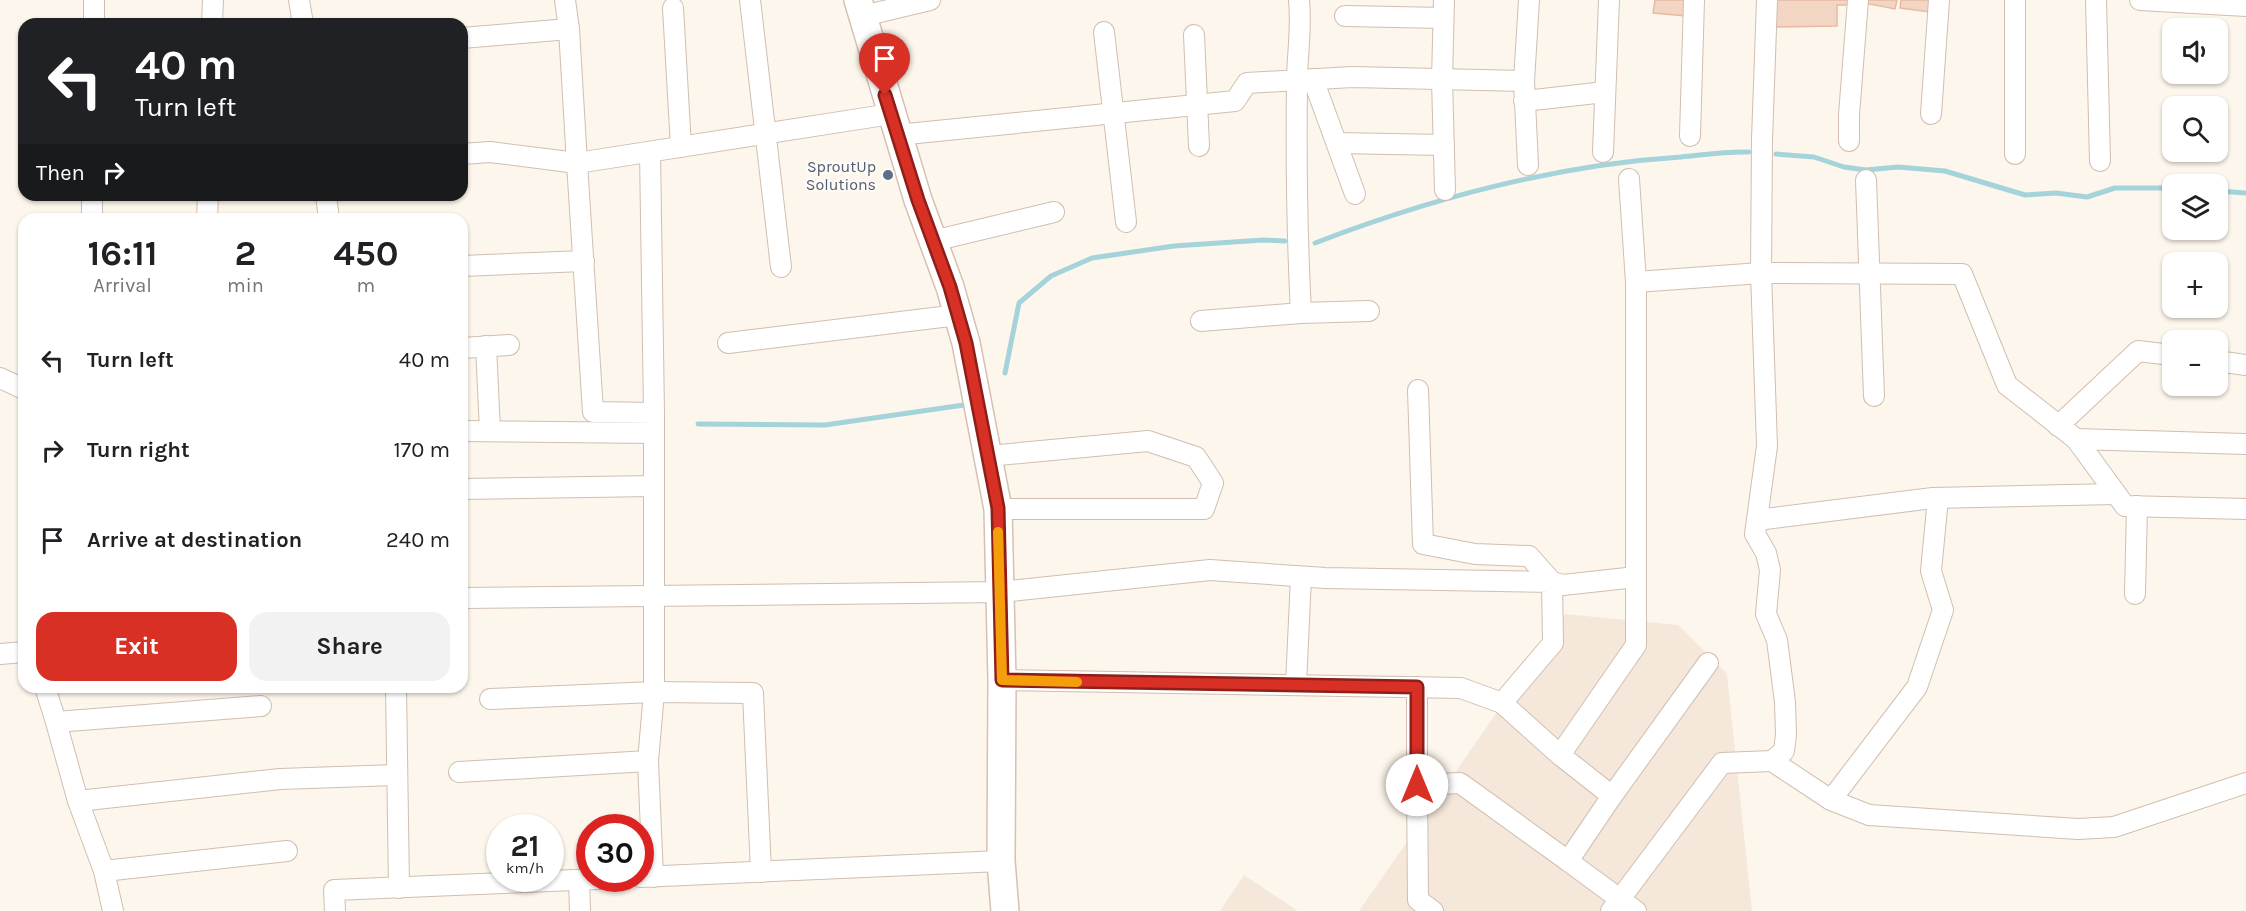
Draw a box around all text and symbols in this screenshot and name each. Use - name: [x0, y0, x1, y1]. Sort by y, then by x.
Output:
- map controls: [2162, 18, 2228, 396]
- button: sound: [2162, 18, 2228, 84]
- pin: [859, 33, 910, 95]
- text: 40 m: [135, 40, 237, 90]
- icon: left: [36, 42, 114, 120]
- icon: arrive: [868, 42, 901, 75]
- text: Turn left: [135, 91, 236, 123]
- button: search: [2162, 96, 2228, 162]
- icon: right: [97, 156, 130, 189]
- place label: SproutUp Solutions: [806, 157, 876, 194]
- text: Then: [36, 160, 85, 186]
- marker: SproutUp Solutions: [881, 168, 895, 182]
- button: layers: [2162, 174, 2228, 240]
- text: 16:11: [88, 232, 158, 274]
- text: 2: [235, 232, 256, 274]
- text: 450: [333, 232, 398, 274]
- button: +: [2162, 252, 2228, 318]
- text: Arrival: [93, 274, 152, 297]
- text: min: [227, 274, 264, 297]
- text: m: [357, 274, 375, 297]
- button: −: [2162, 330, 2228, 396]
- icon: left: [36, 344, 69, 377]
- text: Turn left: [87, 347, 174, 373]
- text: 40 m: [399, 347, 450, 373]
- icon: right: [36, 434, 69, 467]
- text: Turn right: [87, 437, 190, 463]
- text: 170 m: [394, 437, 450, 463]
- icon: arrive: [36, 524, 69, 557]
- text: Arrive at destination: [87, 527, 302, 553]
- text: 240 m: [386, 527, 450, 553]
- button: Exit: [36, 612, 237, 681]
- button: Share: [249, 612, 450, 681]
- position arrow: [1385, 753, 1449, 817]
- speed limit sign: 30: [576, 814, 654, 892]
- text: 21: [511, 828, 539, 864]
- text: km/h: [506, 859, 544, 877]

